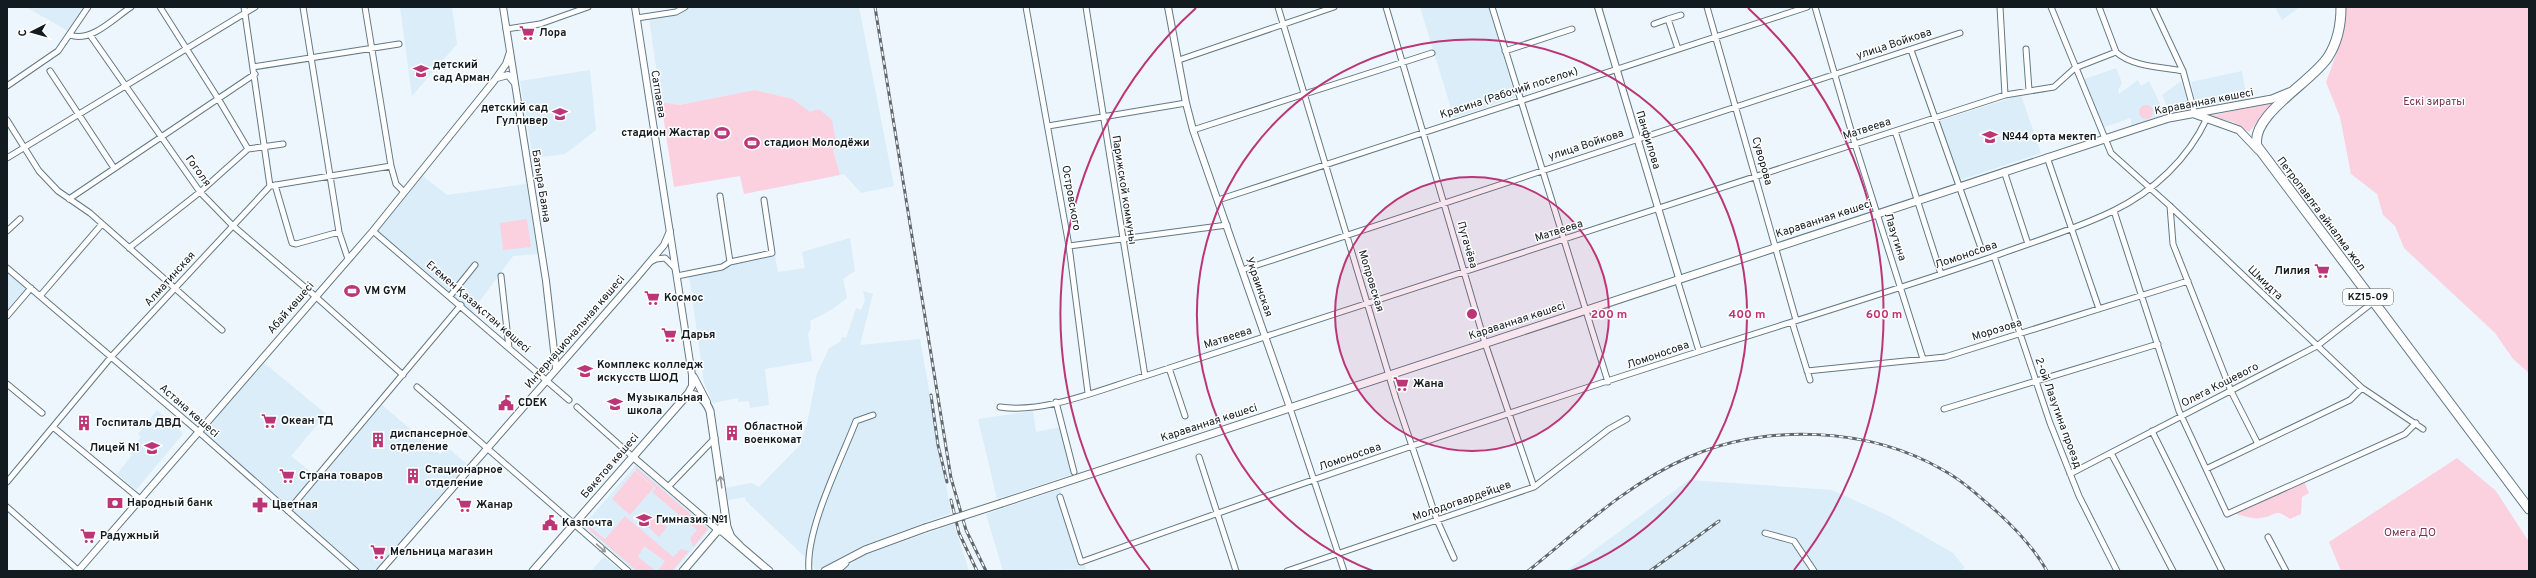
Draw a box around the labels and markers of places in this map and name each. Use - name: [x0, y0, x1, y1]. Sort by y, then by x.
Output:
- supermarket icon: Лора: [518, 24, 536, 42]
- place label: Лора: [539, 26, 566, 40]
- place label: детский сад Арман: [433, 58, 490, 85]
- school or university icon: детский сад Арман: [412, 62, 430, 80]
- place label: детский сад Гулливер: [481, 101, 548, 128]
- school or university icon: детский сад Гулливер: [551, 105, 569, 123]
- sports icon: стадион Жастар: [713, 124, 731, 142]
- place label: стадион Жастар: [621, 126, 710, 140]
- school or university icon: №44 орта мектеп: [1981, 128, 1999, 146]
- place label: №44 орта мектеп: [2002, 130, 2097, 144]
- sports icon: стадион Молодёжи: [743, 134, 761, 152]
- place label: стадион Молодёжи: [764, 136, 870, 150]
- supermarket icon: Лилия: [2313, 262, 2331, 280]
- place label: Лилия: [2274, 264, 2310, 278]
- sports icon: VM GYM: [343, 282, 361, 300]
- place label: VM GYM: [364, 284, 406, 298]
- supermarket icon: Космос: [643, 289, 661, 307]
- place label: Космос: [664, 291, 703, 305]
- centre of rings: [1465, 307, 1479, 321]
- supermarket icon: Дарья: [660, 326, 678, 344]
- place label: Дарья: [681, 328, 715, 342]
- place label: Комплекс колледж искусств ШОД: [597, 358, 704, 385]
- school or university icon: Комплекс колледж искусств ШОД: [576, 362, 594, 380]
- supermarket icon: Жана: [1392, 375, 1410, 393]
- place label: Жана: [1413, 377, 1444, 391]
- place label: Музыкальная школа: [627, 391, 703, 418]
- public building icon: CDEK: [497, 394, 515, 412]
- school or university icon: Музыкальная школа: [606, 395, 624, 413]
- place label: CDEK: [518, 396, 548, 410]
- supermarket icon: Океан ТД: [260, 412, 278, 430]
- building icon: Госпиталь ДВД: [75, 414, 93, 432]
- place label: Океан ТД: [281, 414, 334, 428]
- place label: Госпиталь ДВД: [96, 416, 182, 430]
- place label: Областной военкомат: [744, 420, 803, 447]
- building icon: Областной военкомат: [723, 424, 741, 442]
- place label: диспансерное отделение: [390, 427, 468, 454]
- building icon: диспансерное отделение: [369, 431, 387, 449]
- school or university icon: Лицей N1: [143, 439, 161, 457]
- place label: Лицей N1: [89, 441, 140, 455]
- place label: Стационарное отделение: [425, 463, 503, 490]
- supermarket icon: Страна товаров: [278, 467, 296, 485]
- building icon: Стационарное отделение: [404, 467, 422, 485]
- place label: Страна товаров: [299, 469, 383, 483]
- bank icon: Народный банк: [106, 494, 124, 512]
- place label: Народный банк: [127, 496, 214, 510]
- pharmacy icon: Цветная: [251, 496, 269, 514]
- supermarket icon: Жанар: [455, 496, 473, 514]
- place label: Цветная: [272, 498, 318, 512]
- place label: Жанар: [476, 498, 513, 512]
- school or university icon: Гимназия №1: [635, 511, 653, 529]
- place label: Гимназия №1: [656, 513, 728, 527]
- public building icon: Казпочта: [541, 514, 559, 532]
- place label: Казпочта: [562, 516, 613, 530]
- supermarket icon: Радужный: [79, 527, 97, 545]
- place label: Радужный: [100, 529, 159, 543]
- supermarket icon: Мельница магазин: [369, 543, 387, 561]
- place label: Мельница магазин: [390, 545, 493, 559]

